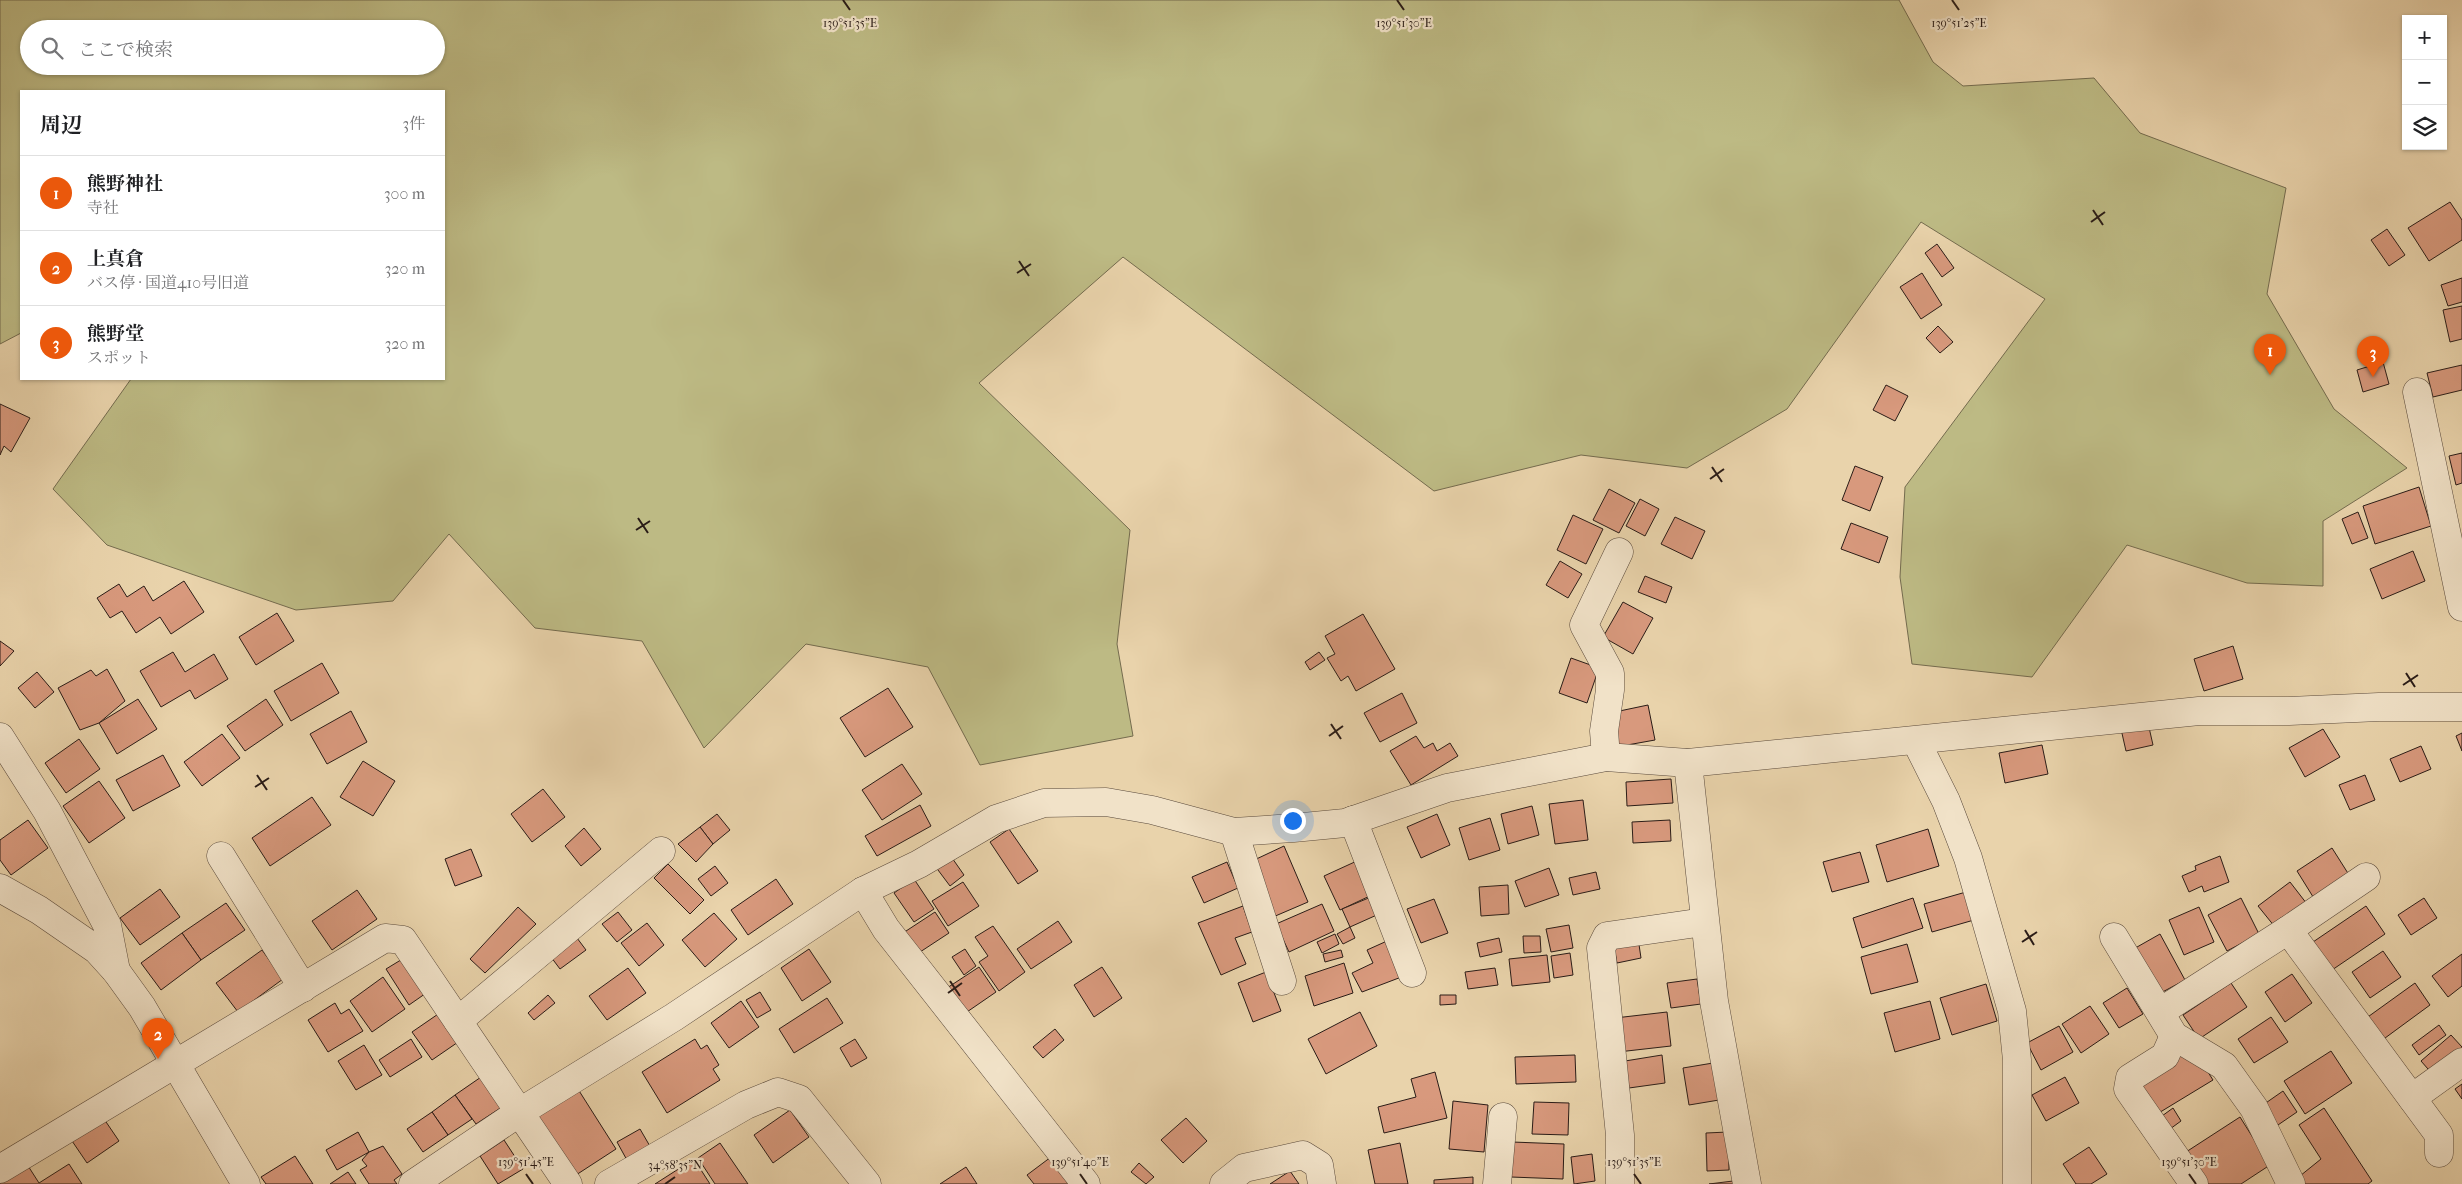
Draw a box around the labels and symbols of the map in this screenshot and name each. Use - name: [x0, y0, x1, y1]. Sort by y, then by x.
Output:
- text: 139°51'35"E: [823, 16, 877, 30]
- text: 139°51'30"E: [1376, 16, 1432, 30]
- text: 139°51'25"E: [1931, 16, 1987, 30]
- pin: 1: [2254, 334, 2286, 375]
- pin: 3: [2357, 336, 2389, 377]
- your location: [1280, 808, 1306, 834]
- pin: 2: [142, 1018, 174, 1059]
- text: 139°51'45"E: [498, 1155, 554, 1169]
- text: 139°51'40"E: [1051, 1155, 1109, 1169]
- text: 139°51'35"E: [1607, 1155, 1661, 1169]
- text: 139°51'30"E: [2161, 1155, 2217, 1169]
- text: 34°58'35"N: [648, 1158, 702, 1172]

